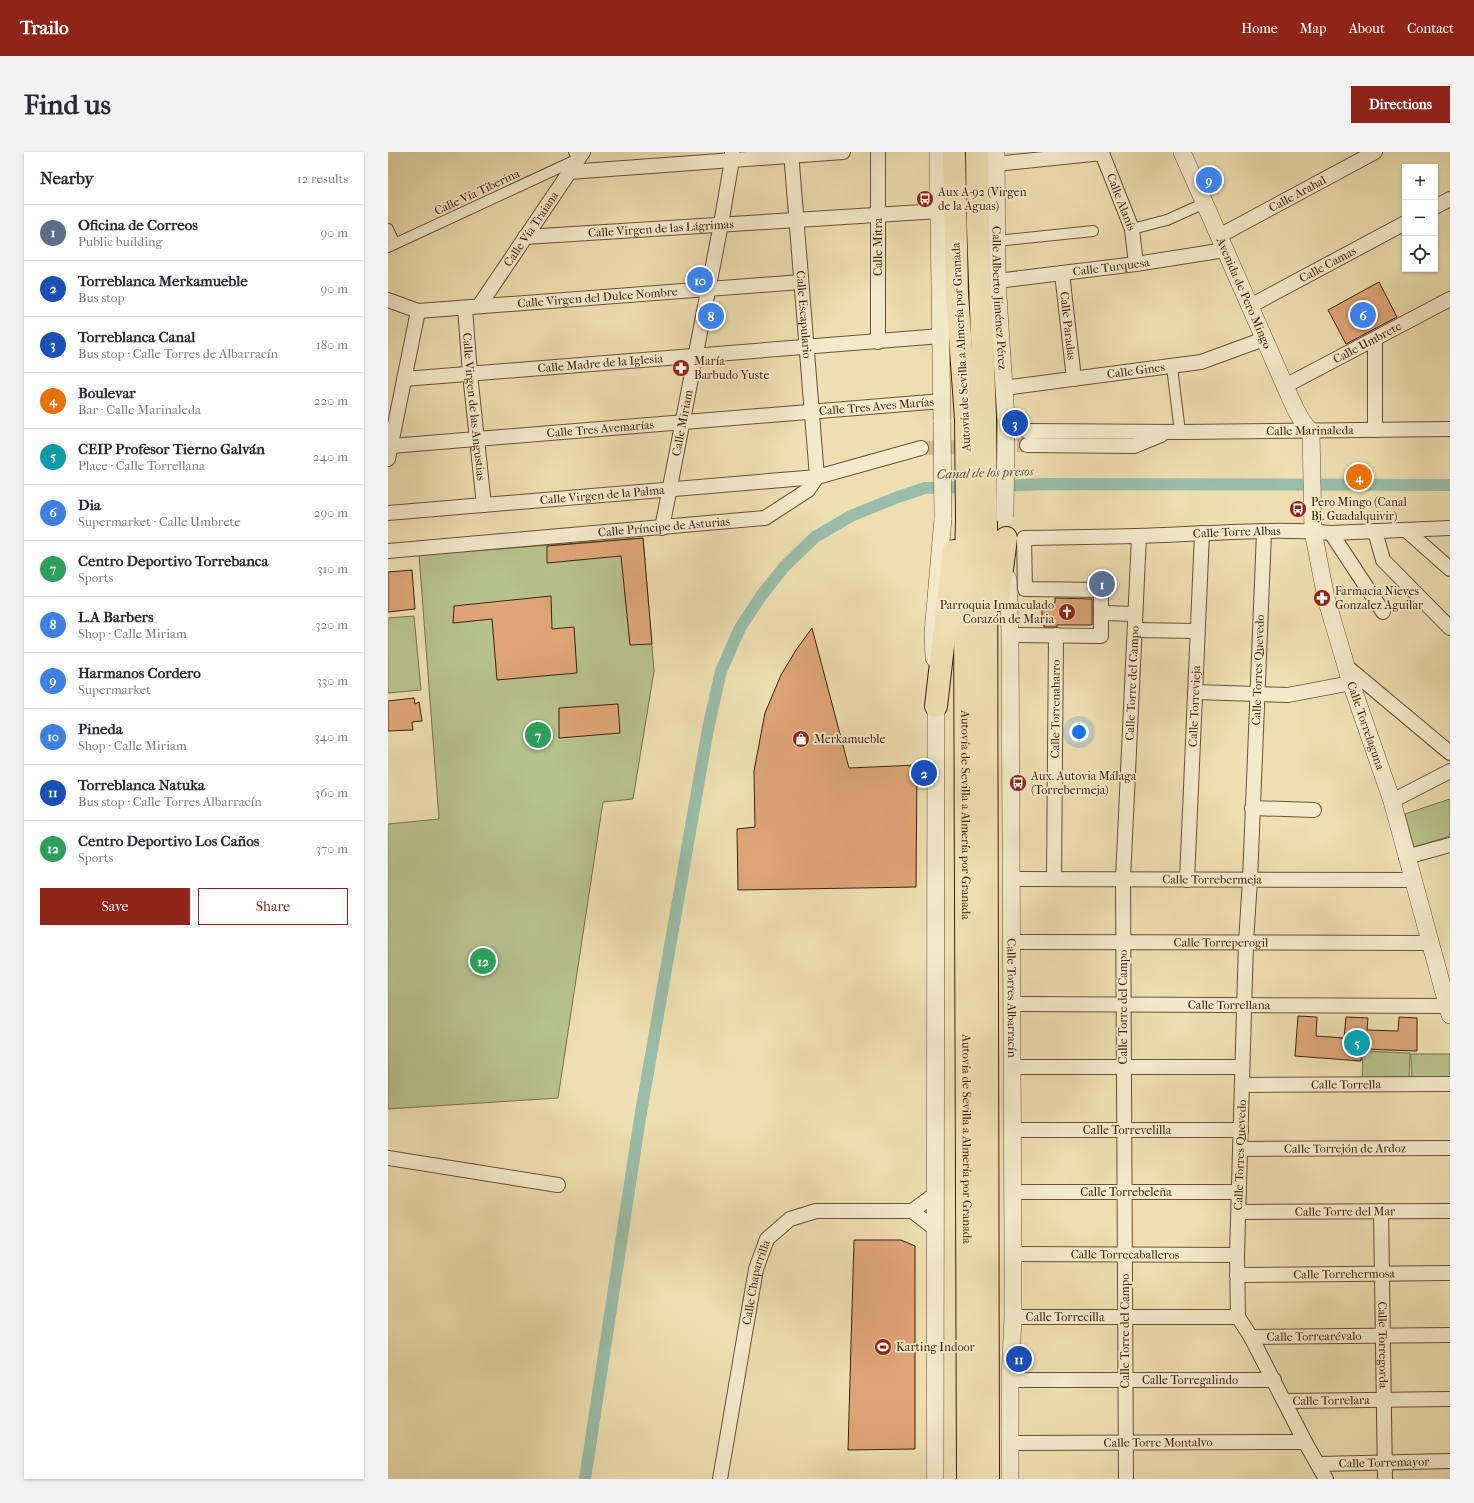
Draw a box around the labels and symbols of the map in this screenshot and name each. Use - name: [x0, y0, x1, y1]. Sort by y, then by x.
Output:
- pin: 9: [1196, 165, 1222, 195]
- street label: Calle Vía Tiberina: [432, 166, 522, 218]
- street label: Calle Alanís: [1104, 171, 1139, 233]
- street label: Calle Arahal: [1266, 172, 1329, 215]
- place label: Aux A-92 (Virgen de la Aguas): [937, 185, 1027, 213]
- street label: Calle Vía Traiana: [501, 188, 562, 269]
- bus stop icon: Aux A-92 (Virgen de la Aguas): [915, 189, 935, 209]
- street label: Calle Virgen de las Lágrimas: [587, 217, 735, 240]
- street label: Calle Mitra: [871, 218, 885, 276]
- street label: Calle Alberto Jiménez Pérez: [990, 226, 1010, 371]
- street label: Avenida de Pero Mingo: [1213, 234, 1275, 351]
- street label: Autovía de Sevilla a Almería por Granada: [949, 242, 974, 453]
- street label: Calle Camas: [1297, 243, 1359, 285]
- street label: Calle Turquesa: [1072, 255, 1151, 279]
- pin: 10: [687, 265, 713, 295]
- street label: Calle Escapulario: [794, 270, 814, 359]
- street label: Calle Virgen del Dulce Nombre: [517, 284, 678, 310]
- street label: Calle Paradas: [1057, 291, 1079, 361]
- pin: 6: [1350, 300, 1376, 330]
- pin: 8: [698, 301, 724, 331]
- street label: Calle Umbrete: [1331, 319, 1404, 366]
- street label: Calle Virgen de las Angustias: [460, 332, 488, 482]
- street label: Calle Madre de la Iglesia: [537, 351, 664, 375]
- place label: María Barbudo Yuste: [694, 354, 769, 382]
- pharmacy icon: María Barbudo Yuste: [671, 358, 691, 378]
- street label: Calle Gines: [1106, 360, 1166, 381]
- street label: Calle Miriam: [669, 388, 696, 457]
- street label: Calle Tres Aves Marías: [818, 395, 935, 418]
- pin: 3: [1002, 408, 1028, 438]
- street label: Calle Tres Avemarías: [546, 418, 655, 440]
- street label: Calle Marinaleda: [1266, 423, 1354, 438]
- pin: 4: [1346, 462, 1372, 492]
- water label: Canal de los presos: [936, 463, 1035, 482]
- street label: Calle Virgen de la Palma: [539, 483, 666, 507]
- place label: Pero Mingo (Canal Bj. Guadalquivir): [1311, 495, 1408, 523]
- bus stop icon: Pero Mingo (Canal Bj. Guadalquivir): [1288, 499, 1308, 519]
- street label: Calle Príncipe de Asturias: [597, 514, 731, 540]
- street label: Calle Torre Albas: [1193, 524, 1281, 541]
- pin: 1: [1089, 569, 1115, 599]
- place label: Farmacia Nieves Gonzalez Aguilar: [1335, 584, 1424, 612]
- pharmacy icon: Farmacia Nieves Gonzalez Aguilar: [1312, 588, 1332, 608]
- place label: Parroquia Inmaculado Corazón de Maria: [940, 598, 1054, 626]
- church icon: Parroquia Inmaculado Corazón de Maria: [1057, 602, 1077, 622]
- street label: Calle Torres Quevedo: [1249, 614, 1267, 726]
- street label: Calle Torre del Campo: [1122, 625, 1142, 741]
- street label: Calle Torrenaharro: [1048, 659, 1063, 759]
- street label: Calle Torrevieja: [1186, 665, 1203, 747]
- street label: Calle Torrelaguna: [1344, 680, 1388, 772]
- street label: Autovía de Sevilla a Almería por Granada: [958, 709, 973, 920]
- pin: 7: [525, 720, 551, 750]
- your location: [1069, 722, 1089, 742]
- shop icon: Merkamueble: [791, 729, 811, 749]
- place label: Merkamueble: [814, 732, 885, 746]
- pin: 2: [911, 758, 937, 788]
- place label: Aux. Autovia Málaga (Torrebermeja): [1030, 769, 1137, 797]
- bus stop icon: Aux. Autovia Málaga (Torrebermeja): [1008, 773, 1028, 793]
- street label: Calle Torrebermeja: [1162, 872, 1262, 887]
- street label: Calle Torreperogil: [1174, 935, 1269, 950]
- street label: Calle Torres Albarracín: [1004, 938, 1019, 1058]
- pin: 12: [470, 946, 496, 976]
- street label: Calle Torre del Campo: [1116, 950, 1130, 1064]
- street label: Calle Torrellana: [1188, 998, 1271, 1012]
- pin: 5: [1344, 1028, 1370, 1058]
- street label: Autovía de Sevilla a Almería por Granada: [959, 1033, 974, 1244]
- street label: Calle Torrella: [1311, 1077, 1381, 1092]
- street label: Calle Torres Quevedo: [1231, 1099, 1249, 1211]
- street label: Calle Torrevelilla: [1083, 1123, 1172, 1137]
- street label: Calle Torrejón de Ardoz: [1284, 1141, 1407, 1156]
- street label: Calle Torrebeleña: [1080, 1185, 1172, 1199]
- street label: Calle Torre del Mar: [1295, 1204, 1396, 1219]
- street label: Calle Chaparrilla: [740, 1238, 773, 1326]
- street label: Calle Torrecaballeros: [1071, 1247, 1180, 1262]
- street label: Calle Torrehermosa: [1293, 1267, 1395, 1281]
- street label: Calle Torre del Campo: [1118, 1274, 1132, 1388]
- street label: Calle Torregorda: [1375, 1301, 1391, 1389]
- street label: Calle Torrecilla: [1026, 1310, 1105, 1324]
- street label: Calle Torrearévalo: [1266, 1329, 1362, 1344]
- sports icon: Karting Indoor: [873, 1337, 893, 1357]
- place label: Karting Indoor: [896, 1340, 976, 1354]
- pin: 11: [1006, 1344, 1032, 1374]
- street label: Calle Torregalindo: [1142, 1373, 1238, 1387]
- street label: Calle Torrelara: [1292, 1393, 1370, 1408]
- street label: Calle Torre Montalvo: [1103, 1435, 1213, 1450]
- street label: Calle Torremayor: [1339, 1454, 1430, 1471]

